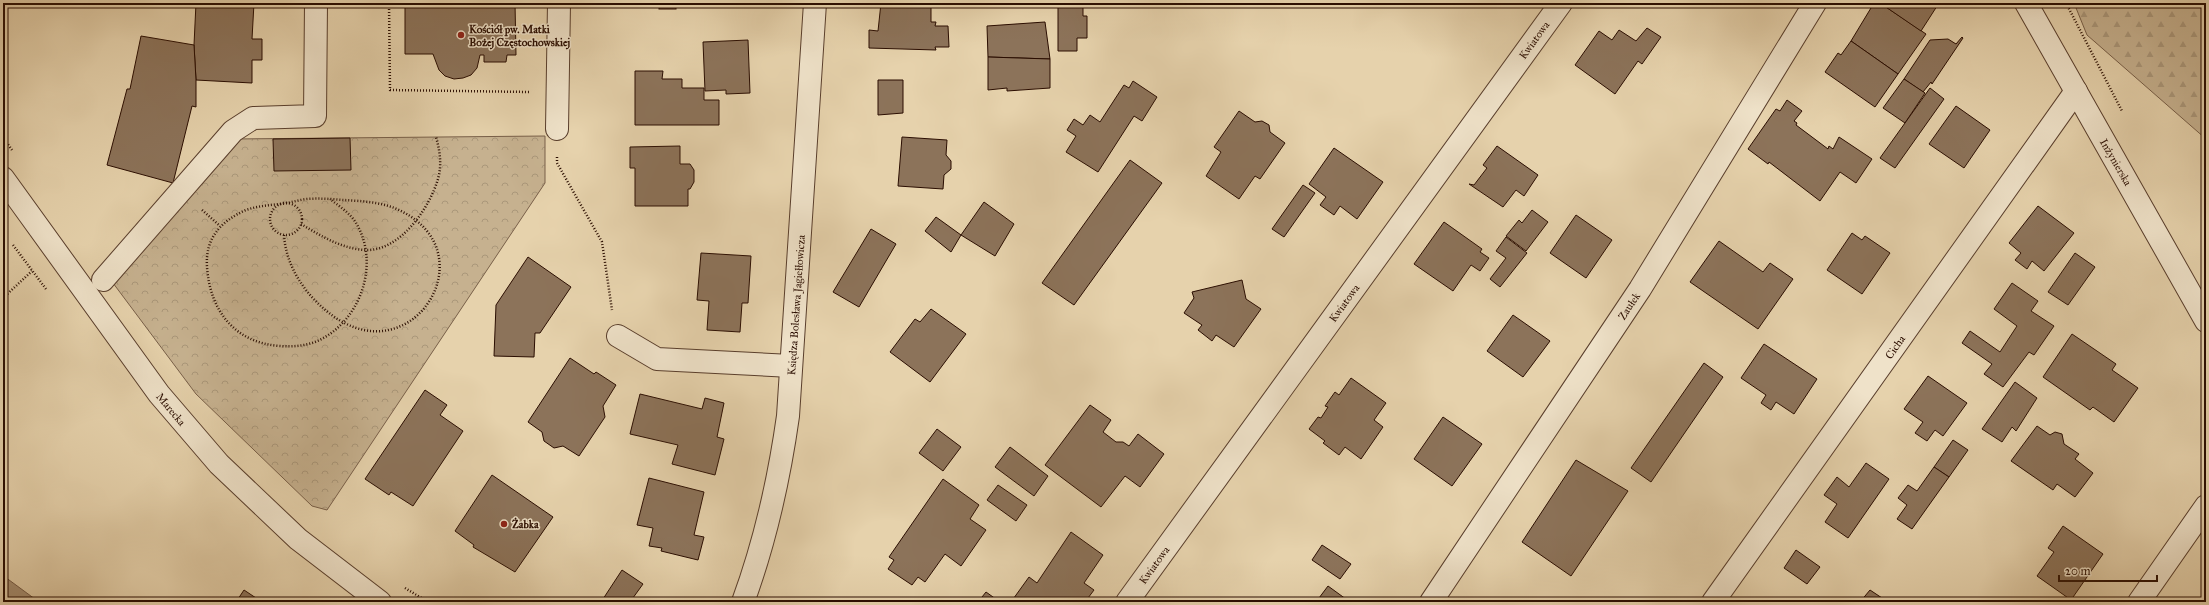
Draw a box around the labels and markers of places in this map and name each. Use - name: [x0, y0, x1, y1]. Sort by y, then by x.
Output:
- place label: Kościół pw. Matki Bożej Częstochowskiej: [469, 23, 570, 50]
- marker: Kościół pw. Matki Bożej Częstochowskiej: [456, 30, 466, 40]
- place label: Żabka: [512, 517, 539, 531]
- marker: Żabka: [499, 519, 509, 529]

